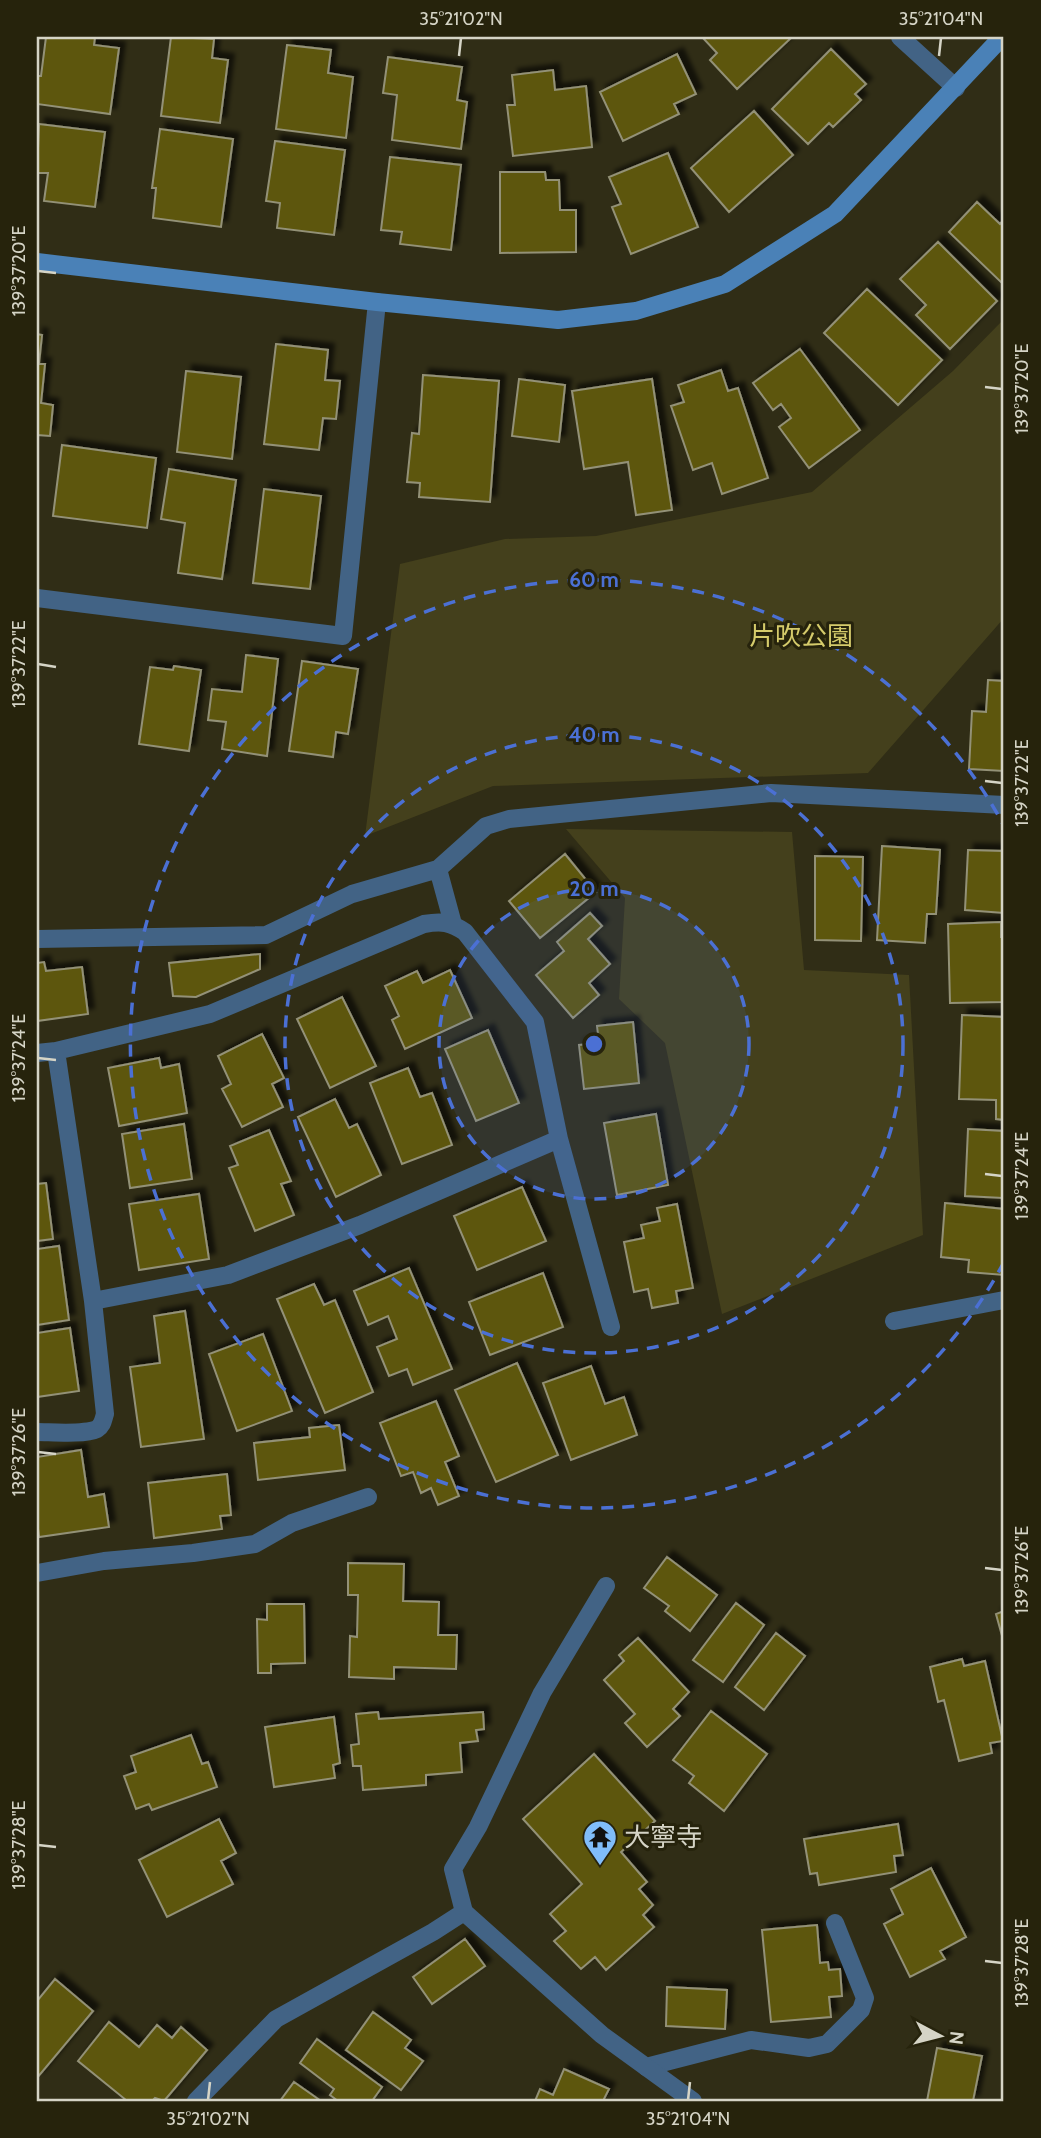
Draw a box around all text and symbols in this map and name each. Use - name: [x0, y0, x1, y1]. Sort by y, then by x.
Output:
- text: 35°21'02"N: [419, 8, 503, 30]
- text: 35°21'04"N: [899, 8, 983, 30]
- text: 139°37'20"E: [8, 226, 30, 316]
- text: 139°37'20"E: [1011, 344, 1033, 434]
- text: 60 m: [569, 567, 619, 592]
- text: 139°37'22"E: [8, 620, 30, 708]
- park label: 片吹公園: [749, 620, 853, 652]
- text: 40 m: [569, 722, 619, 747]
- text: 139°37'22"E: [1011, 739, 1033, 827]
- text: 20 m: [570, 876, 618, 901]
- text: 139°37'24"E: [8, 1014, 30, 1102]
- centre of rings: [582, 1032, 606, 1056]
- text: 139°37'24"E: [1011, 1132, 1033, 1220]
- text: 139°37'26"E: [8, 1408, 30, 1496]
- text: 139°37'26"E: [1011, 1526, 1033, 1614]
- text: 139°37'28"E: [8, 1800, 30, 1890]
- temple icon: 大寧寺: [581, 1818, 619, 1867]
- place label: 大寧寺: [624, 1821, 702, 1853]
- text: 139°37'28"E: [1011, 1918, 1033, 2008]
- north arrow: [904, 2002, 974, 2072]
- text: N: [944, 2030, 969, 2046]
- text: 35°21'02"N: [166, 2108, 250, 2130]
- text: 35°21'04"N: [646, 2108, 730, 2130]

